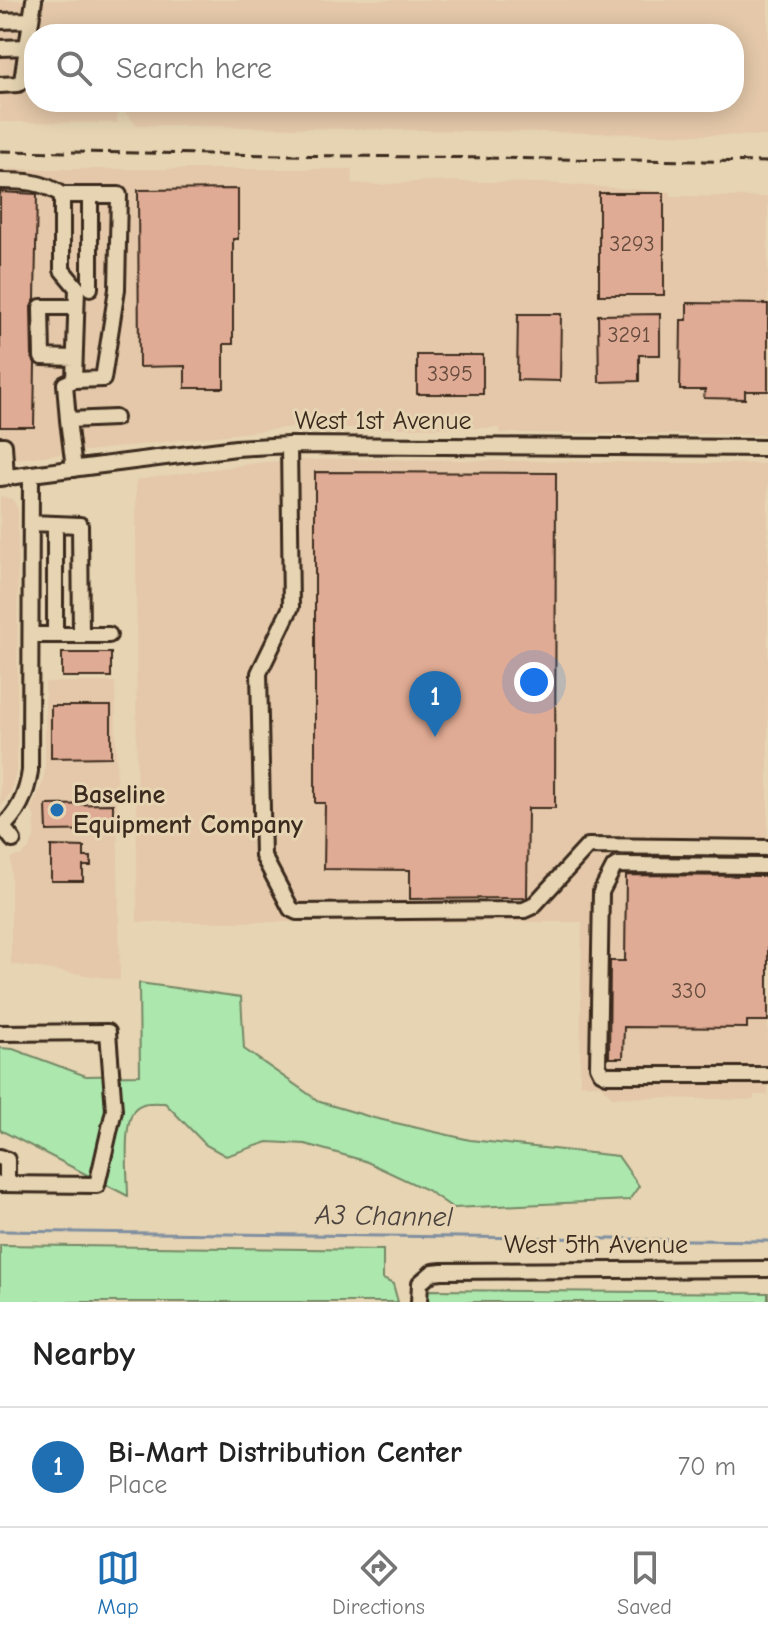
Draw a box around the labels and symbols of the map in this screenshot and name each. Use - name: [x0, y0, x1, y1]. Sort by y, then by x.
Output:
- house number: 3293: [609, 231, 655, 257]
- house number: 3291: [607, 322, 651, 348]
- house number: 3395: [427, 361, 473, 387]
- street label: West 1st Avenue: [294, 406, 472, 436]
- your location: [514, 662, 554, 702]
- pin: 1: [409, 671, 461, 737]
- place label: Baseline Equipment Company: [73, 780, 303, 840]
- marker: Baseline Equipment Company: [48, 801, 66, 819]
- house number: 330: [671, 978, 707, 1004]
- water label: A3 Channel: [314, 1199, 454, 1233]
- street label: West 5th Avenue: [504, 1230, 688, 1260]

